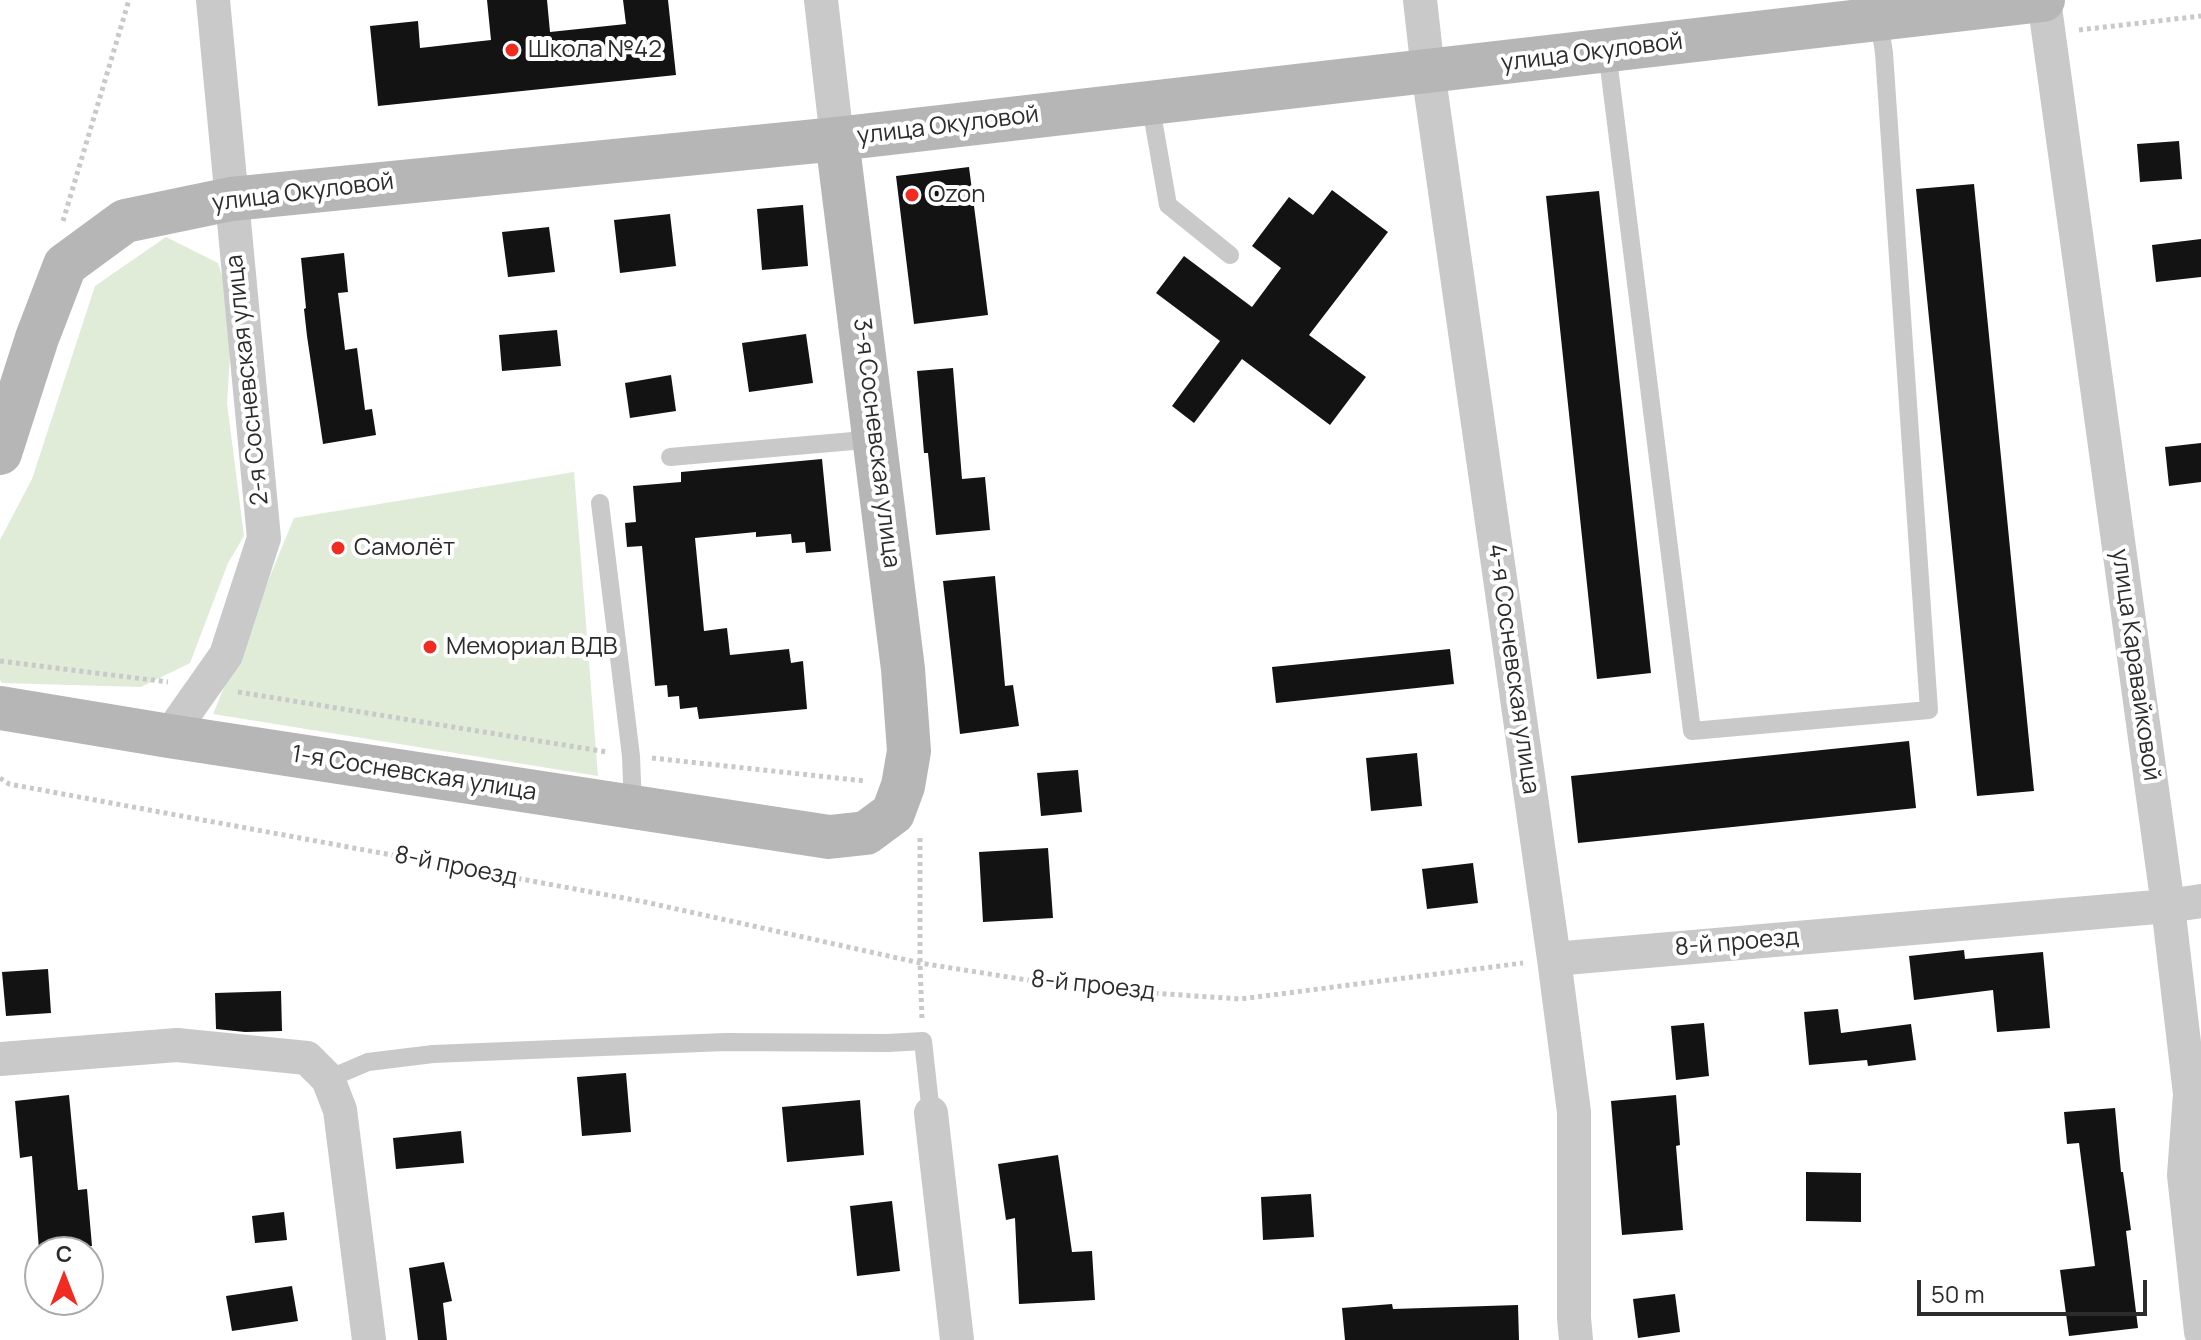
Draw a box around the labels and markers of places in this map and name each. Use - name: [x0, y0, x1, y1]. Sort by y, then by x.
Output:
- place label: Школа №42: [528, 36, 662, 64]
- marker: Школа №42: [503, 41, 521, 59]
- place label: Ozon: [928, 181, 986, 209]
- marker: Ozon: [903, 186, 921, 204]
- place label: Самолёт: [354, 534, 455, 562]
- marker: Самолёт: [329, 539, 347, 557]
- place label: Мемориал ВДВ: [446, 633, 618, 661]
- marker: Мемориал ВДВ: [421, 638, 439, 656]

